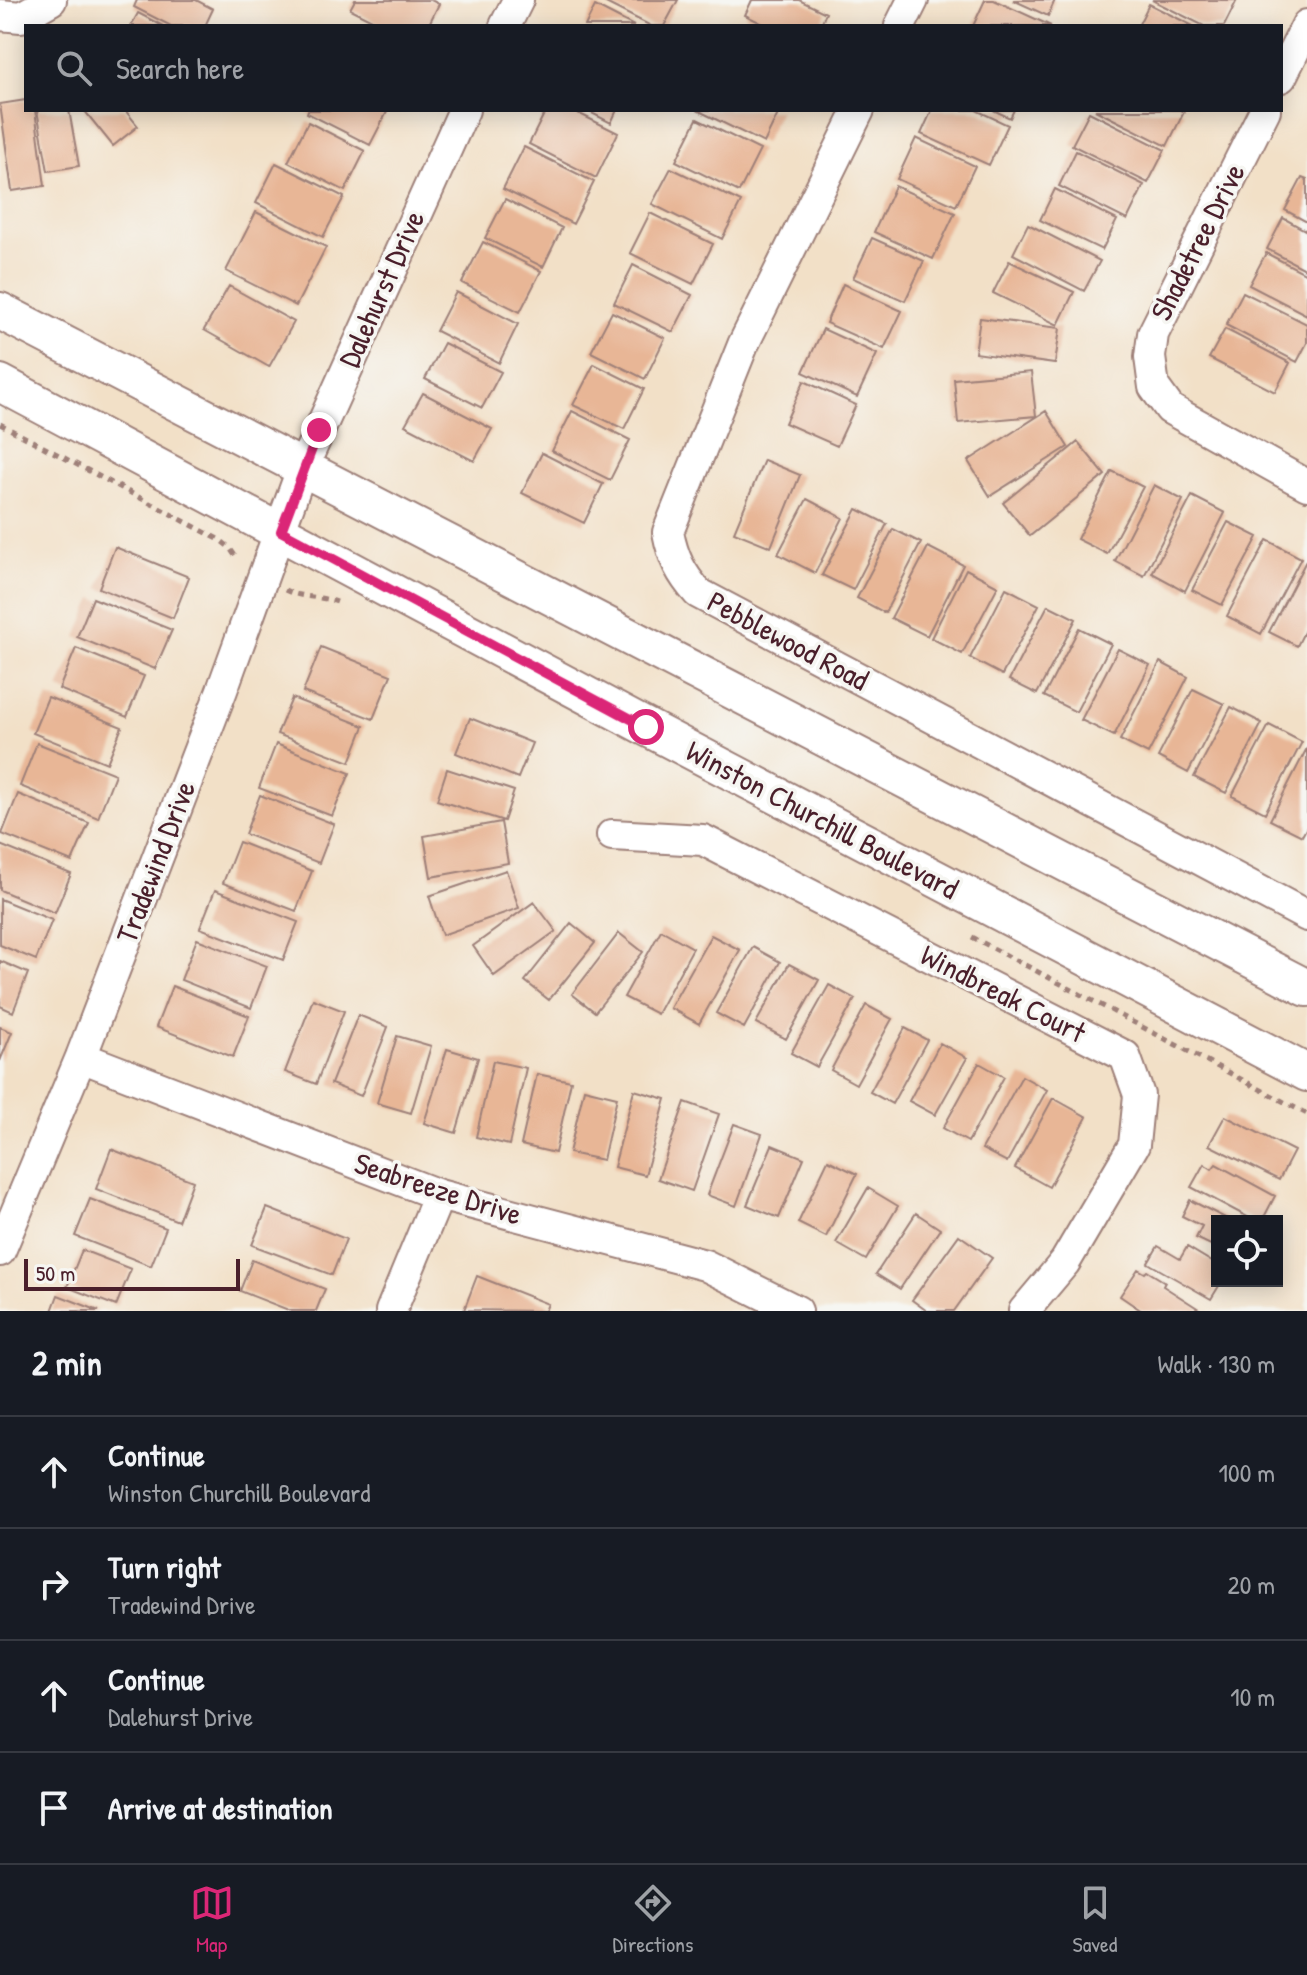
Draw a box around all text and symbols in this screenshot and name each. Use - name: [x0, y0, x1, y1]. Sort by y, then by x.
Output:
- search box: [24, 24, 1283, 112]
- icon: search: [52, 46, 96, 90]
- text: Search here: [116, 48, 244, 88]
- street label: Shadetree Drive: [1140, 156, 1254, 327]
- street label: Dalehurst Drive: [329, 204, 433, 373]
- route end: [301, 412, 337, 448]
- street label: Pebblewood Road: [701, 581, 876, 699]
- route start: [628, 709, 664, 745]
- street label: Winston Churchill Boulevard: [679, 730, 966, 908]
- street label: Tradewind Drive: [106, 775, 204, 948]
- street label: Windbreak Court: [914, 934, 1093, 1052]
- street label: Seabreeze Drive: [350, 1142, 527, 1234]
- map controls: [1211, 1215, 1283, 1287]
- button: locate: [1211, 1215, 1283, 1287]
- scale bar: [24, 1255, 240, 1291]
- text: 50 m: [36, 1258, 75, 1288]
- text: 2 min: [32, 1340, 102, 1386]
- text: Walk · 130 m: [1158, 1346, 1275, 1381]
- text: Continue: [108, 1435, 205, 1475]
- icon: ahead: [32, 1450, 76, 1494]
- text: 100 m: [1219, 1455, 1275, 1490]
- text: Winston Churchill Boulevard: [108, 1475, 370, 1510]
- text: Turn right: [108, 1547, 221, 1587]
- icon: right: [32, 1562, 76, 1606]
- text: 20 m: [1228, 1567, 1275, 1602]
- text: Tradewind Drive: [108, 1587, 256, 1622]
- text: Continue: [108, 1659, 205, 1699]
- icon: ahead: [32, 1674, 76, 1718]
- text: 10 m: [1230, 1679, 1275, 1714]
- text: Dalehurst Drive: [108, 1699, 253, 1734]
- icon: arrive: [32, 1786, 76, 1830]
- text: Arrive at destination: [108, 1788, 333, 1828]
- tab: Map: [190, 1881, 234, 1959]
- tab: Directions: [613, 1881, 694, 1959]
- tab: Saved: [1073, 1881, 1117, 1959]

